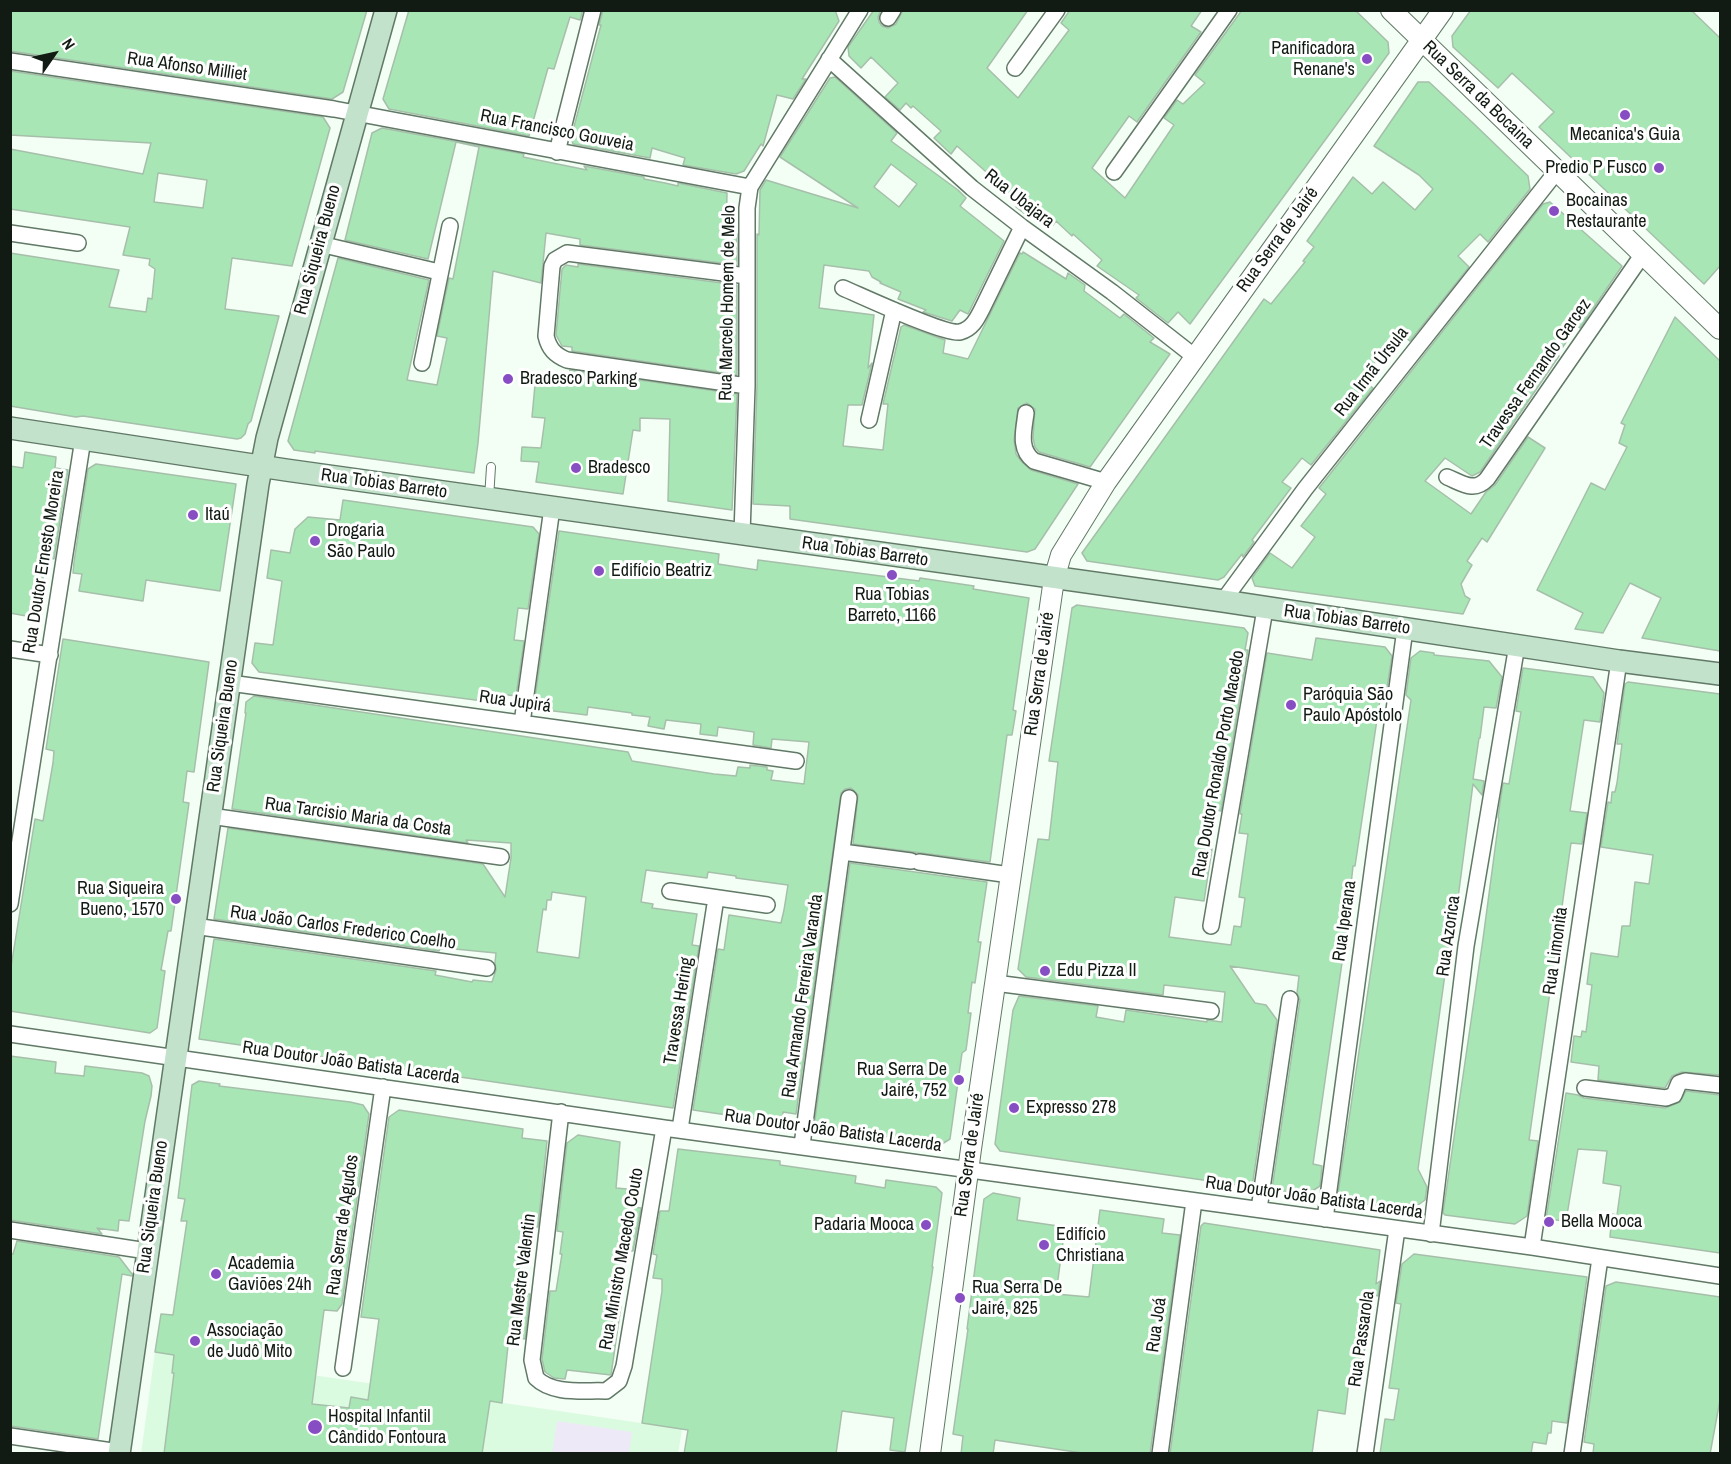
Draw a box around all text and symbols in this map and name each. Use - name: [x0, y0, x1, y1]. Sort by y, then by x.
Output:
- north arrow: [24, 24, 84, 84]
- text: N: [57, 34, 81, 54]
- street label: Rua Serra da Bocaina: [1418, 37, 1538, 153]
- place label: Panificadora Renane's: [1271, 38, 1355, 80]
- street label: Rua Afonso Milliet: [126, 48, 248, 86]
- marker: Panificadora Renane's: [1360, 52, 1374, 66]
- street label: Rua Francisco Gouveia: [478, 106, 636, 156]
- marker: Mecanica's Guia: [1618, 108, 1632, 122]
- place label: Mecanica's Guia: [1570, 124, 1680, 146]
- place label: Predio P Fusco: [1545, 157, 1647, 179]
- marker: Predio P Fusco: [1652, 161, 1666, 175]
- street label: Rua Ubajara: [980, 165, 1058, 233]
- street label: Rua Siqueira Bueno: [290, 183, 346, 317]
- street label: Rua Serra de Jairé: [1233, 183, 1323, 297]
- place label: Bocainas Restaurante: [1566, 190, 1646, 232]
- marker: Bocainas Restaurante: [1547, 204, 1561, 218]
- street label: Rua Marcelo Homem de Melo: [715, 205, 741, 401]
- street label: Travessa Fernando Garcez: [1476, 295, 1596, 453]
- street label: Rua Irmã Úrsula: [1330, 323, 1414, 421]
- place label: Bradesco Parking: [520, 368, 637, 390]
- marker: Bradesco Parking: [501, 372, 515, 386]
- place label: Bradesco: [588, 457, 650, 479]
- marker: Bradesco: [569, 461, 583, 475]
- street label: Rua Tobias Barreto: [320, 464, 448, 504]
- street label: Rua Doutor Ernesto Moreira: [19, 469, 69, 655]
- place label: Itaú: [205, 504, 230, 526]
- marker: Itaú: [186, 508, 200, 522]
- place label: Drogaria São Paulo: [327, 520, 395, 562]
- street label: Rua Tobias Barreto: [801, 532, 929, 572]
- marker: Drogaria São Paulo: [308, 534, 322, 548]
- place label: Edifício Beatriz: [611, 560, 712, 582]
- marker: Edifício Beatriz: [592, 564, 606, 578]
- marker: Rua Tobias Barreto, 1166: [885, 568, 899, 582]
- place label: Rua Tobias Barreto, 1166: [848, 584, 936, 626]
- street label: Rua Tobias Barreto: [1283, 600, 1411, 640]
- street label: Rua Serra de Jairé: [1021, 611, 1059, 737]
- street label: Rua Doutor Ronaldo Porto Macedo: [1188, 649, 1250, 879]
- street label: Rua Siqueira Bueno: [203, 658, 243, 794]
- place label: Paróquia São Paulo Apóstolo: [1303, 684, 1402, 726]
- street label: Rua Jupirá: [478, 686, 552, 718]
- marker: Paróquia São Paulo Apóstolo: [1284, 698, 1298, 712]
- street label: Rua Tarcisio Maria da Costa: [263, 793, 453, 841]
- place label: Rua Siqueira Bueno, 1570: [77, 878, 164, 920]
- street label: Rua Iperana: [1329, 879, 1361, 963]
- marker: Rua Siqueira Bueno, 1570: [169, 892, 183, 906]
- street label: Rua Armando Ferreira Varanda: [778, 893, 828, 1099]
- street label: Rua Azorica: [1433, 894, 1465, 978]
- street label: Rua João Carlos Frederico Coelho: [229, 901, 457, 955]
- street label: Rua Limonita: [1539, 906, 1573, 996]
- street label: Travessa Hering: [660, 956, 698, 1066]
- place label: Edu Pizza II: [1057, 960, 1137, 982]
- marker: Edu Pizza II: [1038, 964, 1052, 978]
- street label: Rua Doutor João Batista Lacerda: [241, 1037, 461, 1089]
- place label: Rua Serra De Jairé, 752: [857, 1059, 947, 1102]
- marker: Rua Serra De Jairé, 752: [952, 1073, 966, 1087]
- street label: Rua Serra de Jairé: [951, 1092, 989, 1218]
- place label: Expresso 278: [1026, 1097, 1116, 1119]
- marker: Expresso 278: [1007, 1101, 1021, 1115]
- street label: Rua Doutor João Batista Lacerda: [723, 1105, 943, 1157]
- street label: Rua Siqueira Bueno: [133, 1139, 173, 1275]
- street label: Rua Serra de Agudos: [322, 1153, 364, 1297]
- street label: Rua Ministro Macedo Couto: [595, 1166, 649, 1352]
- street label: Rua Doutor João Batista Lacerda: [1204, 1172, 1424, 1224]
- place label: Bella Mooca: [1561, 1211, 1642, 1233]
- street label: Rua Mestre Valentin: [503, 1212, 541, 1348]
- place label: Padaria Mooca: [814, 1214, 914, 1236]
- marker: Bella Mooca: [1542, 1215, 1556, 1229]
- marker: Padaria Mooca: [919, 1218, 933, 1232]
- place label: Edifício Christiana: [1056, 1224, 1124, 1266]
- marker: Edifício Christiana: [1037, 1238, 1051, 1252]
- place label: Academia Gaviões 24h: [228, 1253, 312, 1296]
- marker: Academia Gaviões 24h: [209, 1267, 223, 1281]
- place label: Rua Serra De Jairé, 825: [972, 1277, 1062, 1320]
- street label: Rua Passarola: [1345, 1290, 1379, 1388]
- marker: Rua Serra De Jairé, 825: [953, 1291, 967, 1305]
- street label: Rua Joá: [1142, 1296, 1172, 1354]
- place label: Associação de Judô Mito: [207, 1320, 292, 1362]
- marker: Associação de Judô Mito: [188, 1334, 202, 1348]
- place label: Hospital Infantil Cândido Fontoura: [328, 1406, 446, 1448]
- marker: Hospital Infantil Cândido Fontoura: [306, 1418, 324, 1436]

